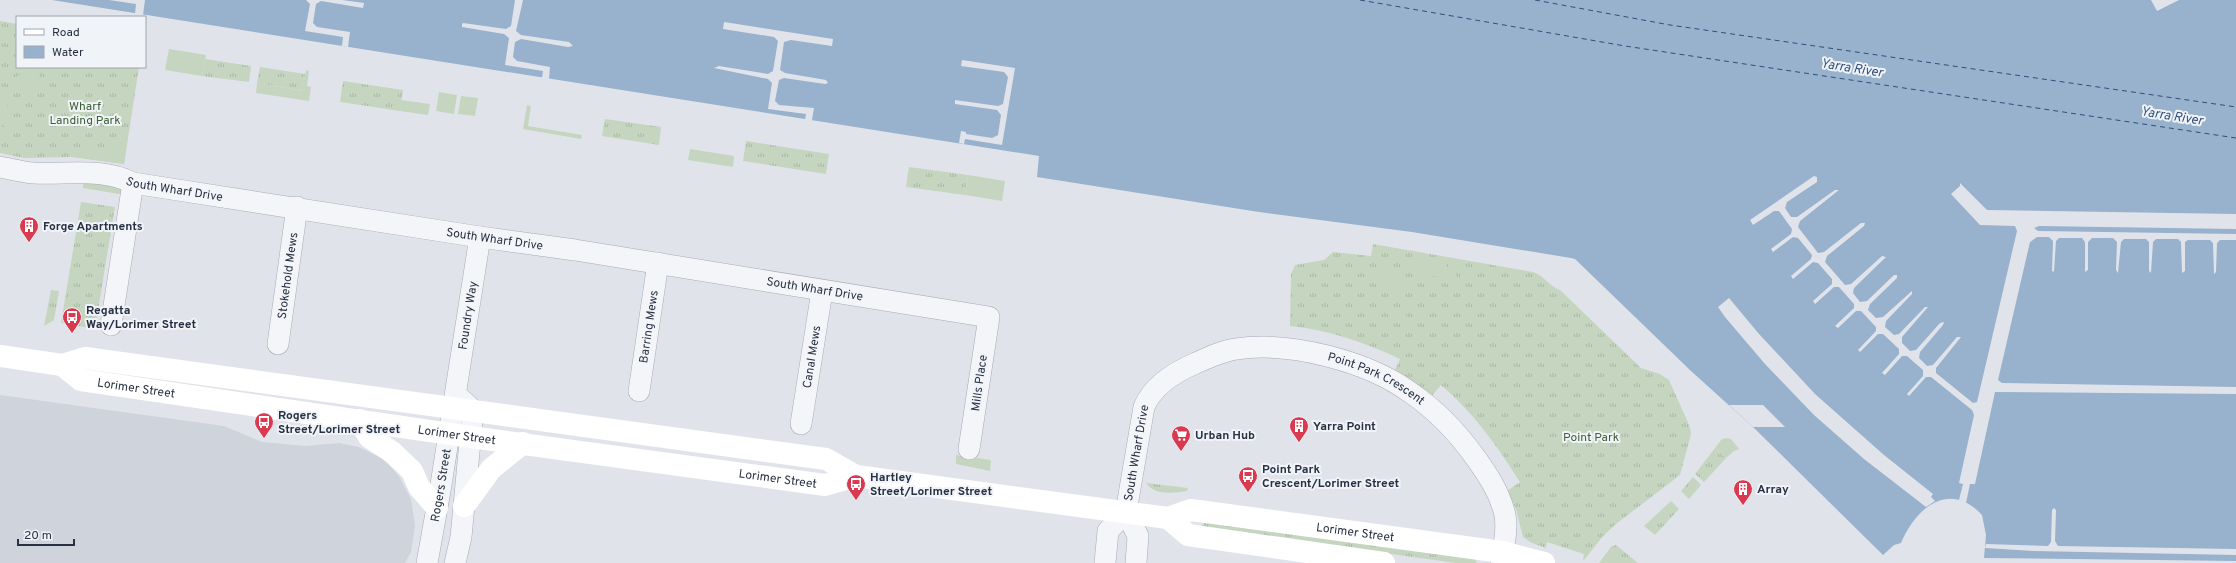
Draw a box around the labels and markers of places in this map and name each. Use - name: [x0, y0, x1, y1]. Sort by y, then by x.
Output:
- building icon: Forge Apartments: [18, 215, 40, 243]
- place label: Forge Apartments: [43, 219, 143, 235]
- place label: Regatta Way/Lorimer Street: [86, 303, 196, 333]
- bus stop icon: Regatta Way/Lorimer Street: [61, 306, 83, 334]
- place label: Rogers Street/Lorimer Street: [278, 408, 400, 438]
- bus stop icon: Rogers Street/Lorimer Street: [253, 411, 275, 439]
- building icon: Yarra Point: [1288, 415, 1310, 443]
- place label: Yarra Point: [1313, 419, 1376, 435]
- supermarket icon: Urban Hub: [1170, 424, 1192, 452]
- place label: Urban Hub: [1195, 428, 1255, 444]
- place label: Point Park Crescent/Lorimer Street: [1262, 462, 1400, 492]
- bus stop icon: Point Park Crescent/Lorimer Street: [1237, 465, 1259, 493]
- place label: Hartley Street/Lorimer Street: [870, 470, 992, 500]
- bus stop icon: Hartley Street/Lorimer Street: [845, 473, 867, 501]
- building icon: Array: [1732, 478, 1754, 506]
- place label: Array: [1757, 482, 1789, 498]

